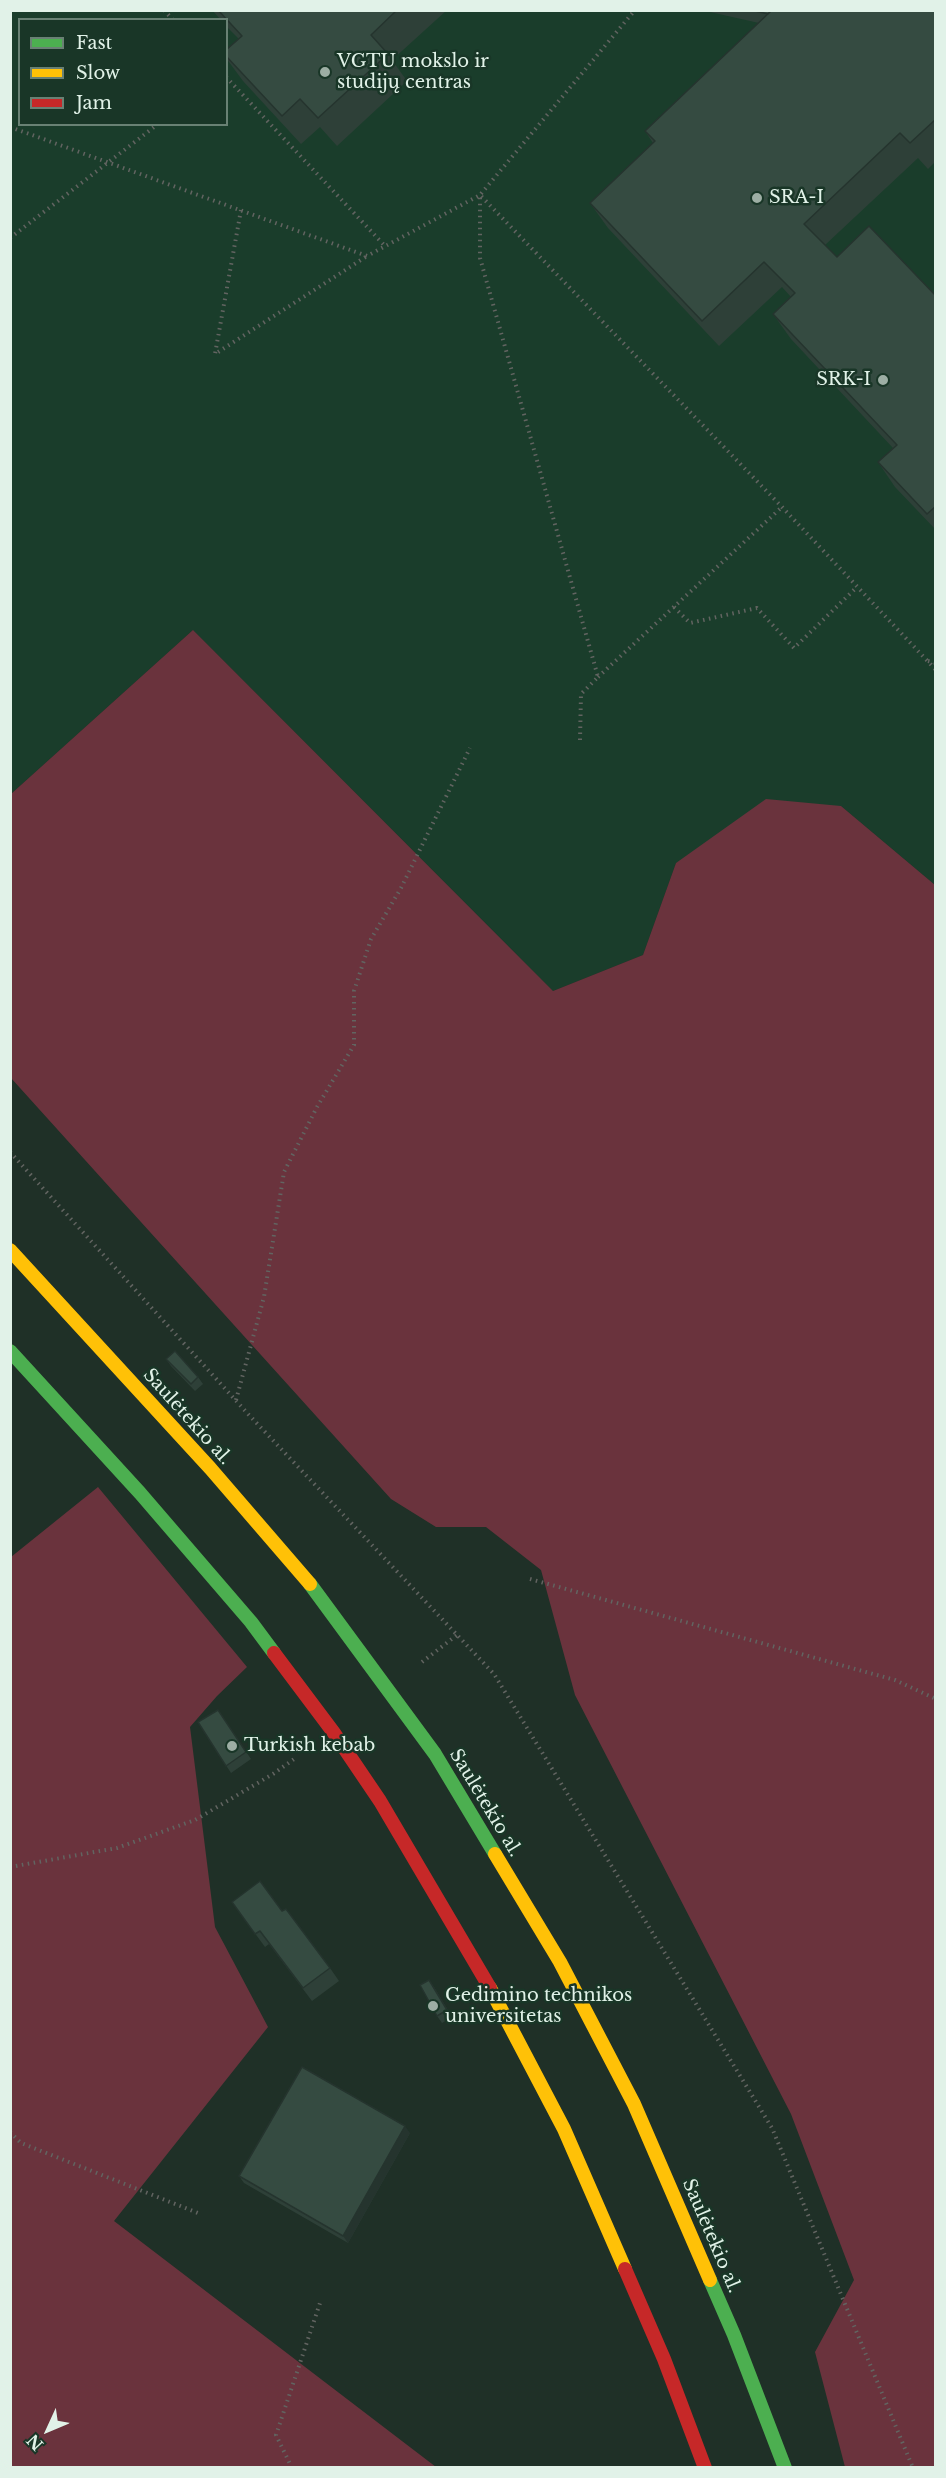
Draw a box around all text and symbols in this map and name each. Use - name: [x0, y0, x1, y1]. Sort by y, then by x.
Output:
- legend: [18, 18, 228, 126]
- text: Fast: [76, 32, 112, 54]
- place label: VGTU mokslo ir studijų centras: [337, 51, 489, 94]
- text: Slow: [76, 62, 120, 84]
- marker: VGTU mokslo ir studijų centras: [318, 65, 332, 79]
- text: Jam: [76, 92, 112, 114]
- place label: SRA-I: [769, 187, 824, 209]
- marker: SRA-I: [750, 191, 764, 205]
- place label: SRK-I: [816, 369, 871, 391]
- marker: SRK-I: [876, 373, 890, 387]
- street label: Saulėtekio al.: [138, 1365, 236, 1469]
- place label: Turkish kebab: [244, 1735, 375, 1757]
- marker: Turkish kebab: [225, 1739, 239, 1753]
- street label: Saulėtekio al.: [444, 1745, 526, 1861]
- place label: Gedimino technikos universitetas: [445, 1985, 632, 2028]
- marker: Gedimino technikos universitetas: [426, 1999, 440, 2013]
- street label: Saulėtekio al.: [677, 2176, 745, 2296]
- north arrow: [18, 2400, 78, 2460]
- text: N: [23, 2430, 47, 2455]

